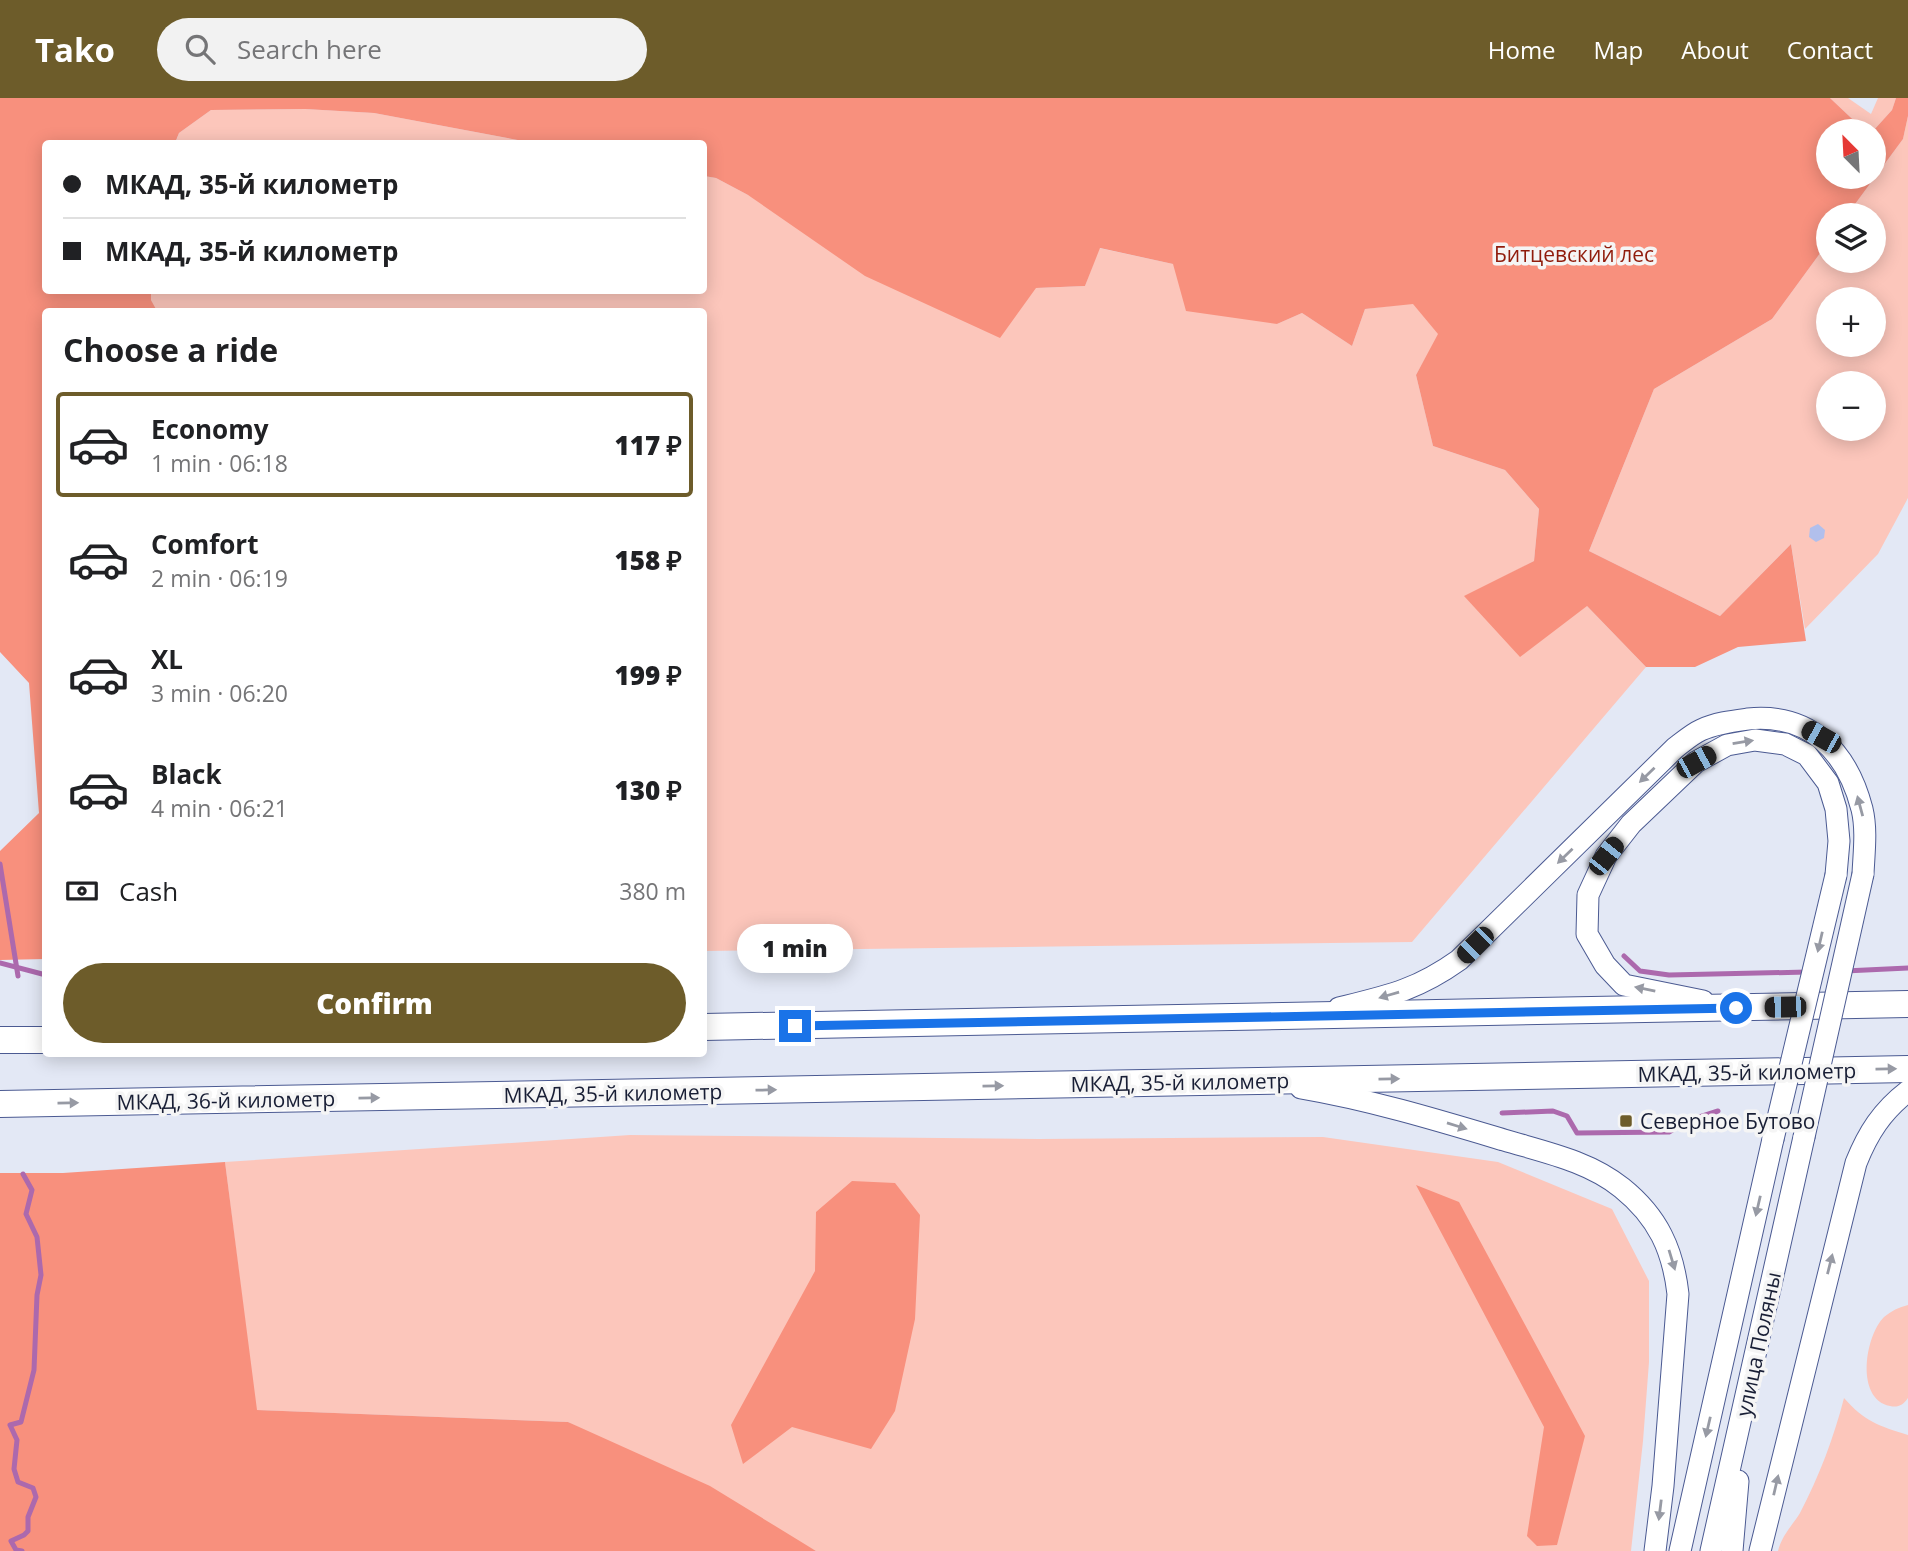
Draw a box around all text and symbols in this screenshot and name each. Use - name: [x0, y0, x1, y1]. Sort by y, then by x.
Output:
- search box: [157, 18, 647, 81]
- text: Tako: [35, 27, 115, 72]
- icon: search: [181, 30, 219, 68]
- text: Search here: [237, 31, 382, 67]
- text: Home: [1488, 33, 1556, 66]
- text: Map: [1594, 33, 1643, 66]
- text: About: [1681, 33, 1749, 66]
- text: Contact: [1787, 33, 1873, 66]
- north arrow: [1816, 119, 1886, 189]
- map controls: [1816, 119, 1886, 441]
- text: МКАД, 35-й километр: [105, 166, 398, 202]
- button: layers: [1816, 203, 1886, 273]
- text: МКАД, 35-й километр: [105, 233, 398, 269]
- park label: Битцевский лес: [1494, 240, 1654, 268]
- button: +: [1816, 287, 1886, 357]
- text: Choose a ride: [63, 328, 278, 371]
- button: −: [1816, 371, 1886, 441]
- text: Economy: [151, 411, 269, 447]
- icon: car: [67, 413, 130, 476]
- text: 117 ₽: [614, 427, 682, 463]
- text: 1 min · 06:18: [151, 447, 288, 479]
- text: Comfort: [151, 526, 258, 562]
- icon: car: [67, 528, 130, 591]
- text: 158 ₽: [614, 542, 682, 578]
- text: 2 min · 06:19: [151, 562, 288, 594]
- text: XL: [151, 641, 183, 677]
- icon: car: [67, 643, 130, 706]
- text: 199 ₽: [614, 657, 682, 693]
- text: 3 min · 06:20: [151, 677, 288, 709]
- car: [1798, 718, 1845, 756]
- one-way arrow: [1732, 736, 1754, 747]
- car: [1673, 743, 1720, 781]
- text: Black: [151, 756, 222, 792]
- icon: car: [67, 758, 130, 821]
- one-way arrow: [1640, 766, 1656, 783]
- text: 130 ₽: [614, 772, 682, 808]
- text: 4 min · 06:21: [151, 792, 288, 824]
- one-way arrow: [1854, 795, 1865, 817]
- car: [1585, 833, 1628, 879]
- one-way arrow: [1557, 848, 1573, 864]
- icon: cash: [63, 872, 101, 910]
- text: Cash: [119, 873, 178, 909]
- text: 380 m: [619, 875, 686, 907]
- car: [1453, 923, 1498, 967]
- callout: 1 min: [737, 925, 853, 974]
- one-way arrow: [1815, 931, 1826, 953]
- text: 1 min: [762, 932, 828, 964]
- button: Confirm: [63, 963, 686, 1043]
- one-way arrow: [1634, 984, 1656, 995]
- one-way arrow: [1378, 991, 1399, 1001]
- route start: [1720, 992, 1752, 1024]
- car: [1764, 996, 1807, 1018]
- route end: [779, 1010, 811, 1042]
- street label: МКАД, 35-й километр: [1637, 1056, 1857, 1088]
- one-way arrow: [1875, 1063, 1897, 1075]
- street label: МКАД, 35-й километр: [1070, 1066, 1290, 1098]
- one-way arrow: [1378, 1073, 1400, 1084]
- street label: МКАД, 35-й километр: [503, 1077, 723, 1109]
- one-way arrow: [982, 1080, 1004, 1092]
- street label: МКАД, 36-й километр: [116, 1084, 336, 1116]
- one-way arrow: [755, 1085, 777, 1096]
- one-way arrow: [358, 1092, 380, 1104]
- one-way arrow: [57, 1097, 79, 1109]
- place label: Северное Бутово: [1640, 1107, 1815, 1135]
- marker: Северное Бутово: [1618, 1113, 1634, 1129]
- one-way arrow: [1447, 1121, 1468, 1131]
- one-way arrow: [1753, 1195, 1764, 1217]
- one-way arrow: [1667, 1249, 1677, 1270]
- one-way arrow: [1825, 1252, 1836, 1274]
- street label: улица Поляны: [1729, 1269, 1787, 1419]
- one-way arrow: [1702, 1417, 1713, 1439]
- one-way arrow: [1771, 1474, 1782, 1496]
- one-way arrow: [1655, 1499, 1666, 1521]

